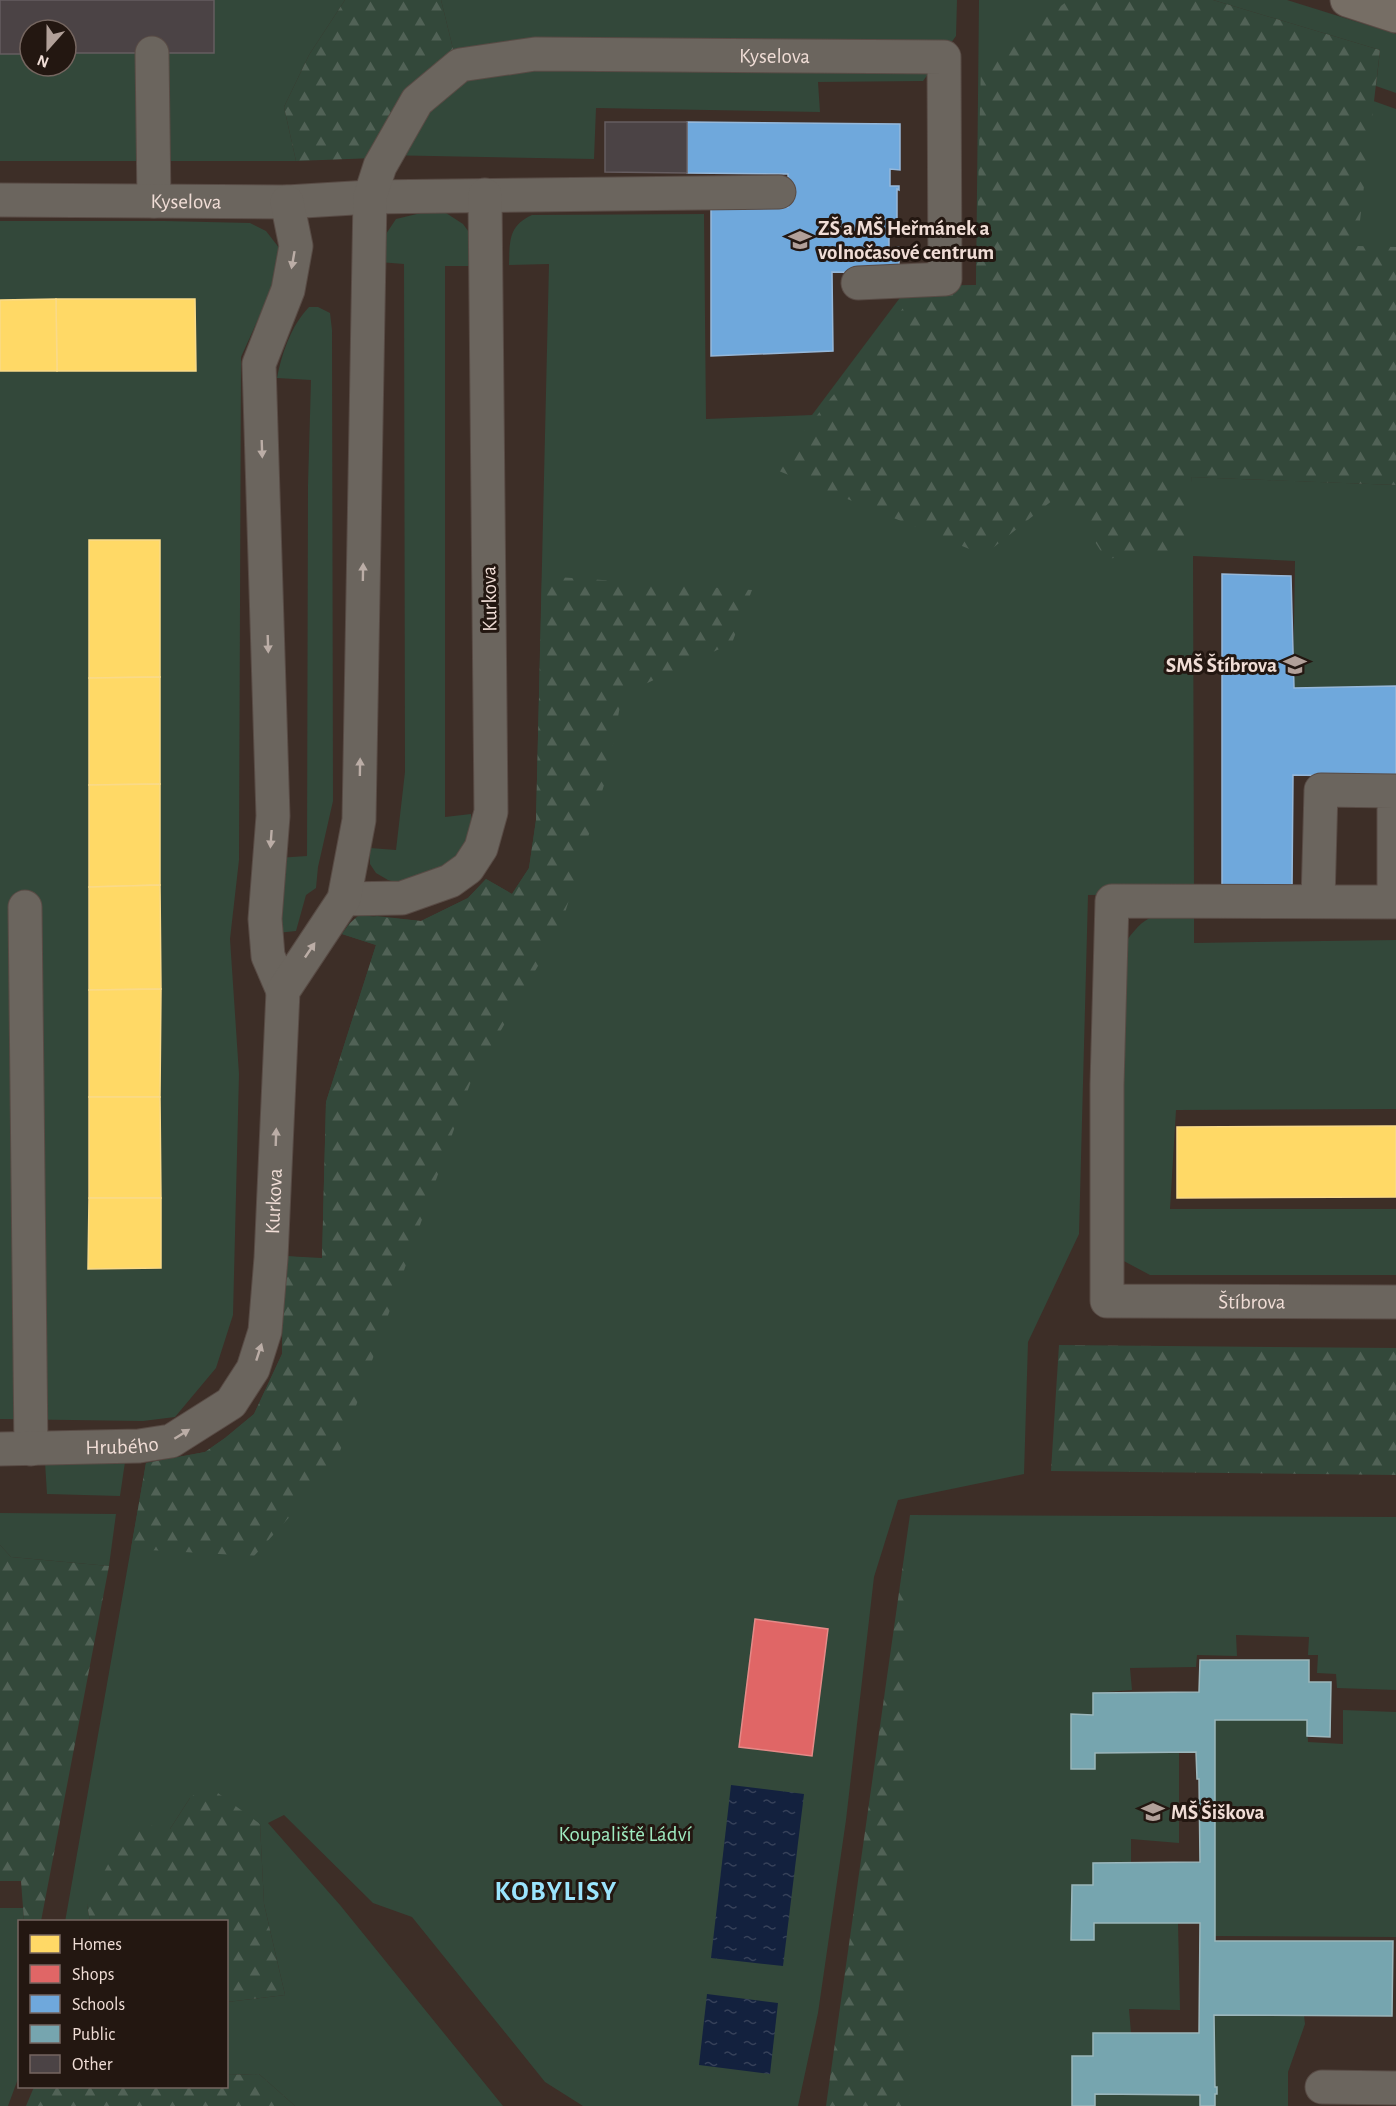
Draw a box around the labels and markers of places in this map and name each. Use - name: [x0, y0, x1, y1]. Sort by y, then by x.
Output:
- place label: ZŠ a MŠ Heřmánek a volnočasové centrum: [818, 216, 994, 263]
- school or university icon: ZŠ a MŠ Heřmánek a volnočasové centrum: [787, 227, 813, 253]
- school or university icon: SMŠ Štíbrova: [1282, 652, 1308, 678]
- place label: SMŠ Štíbrova: [1166, 653, 1277, 676]
- school or university icon: MŠ Šiškova: [1140, 1799, 1166, 1825]
- place label: MŠ Šiškova: [1171, 1800, 1265, 1823]

